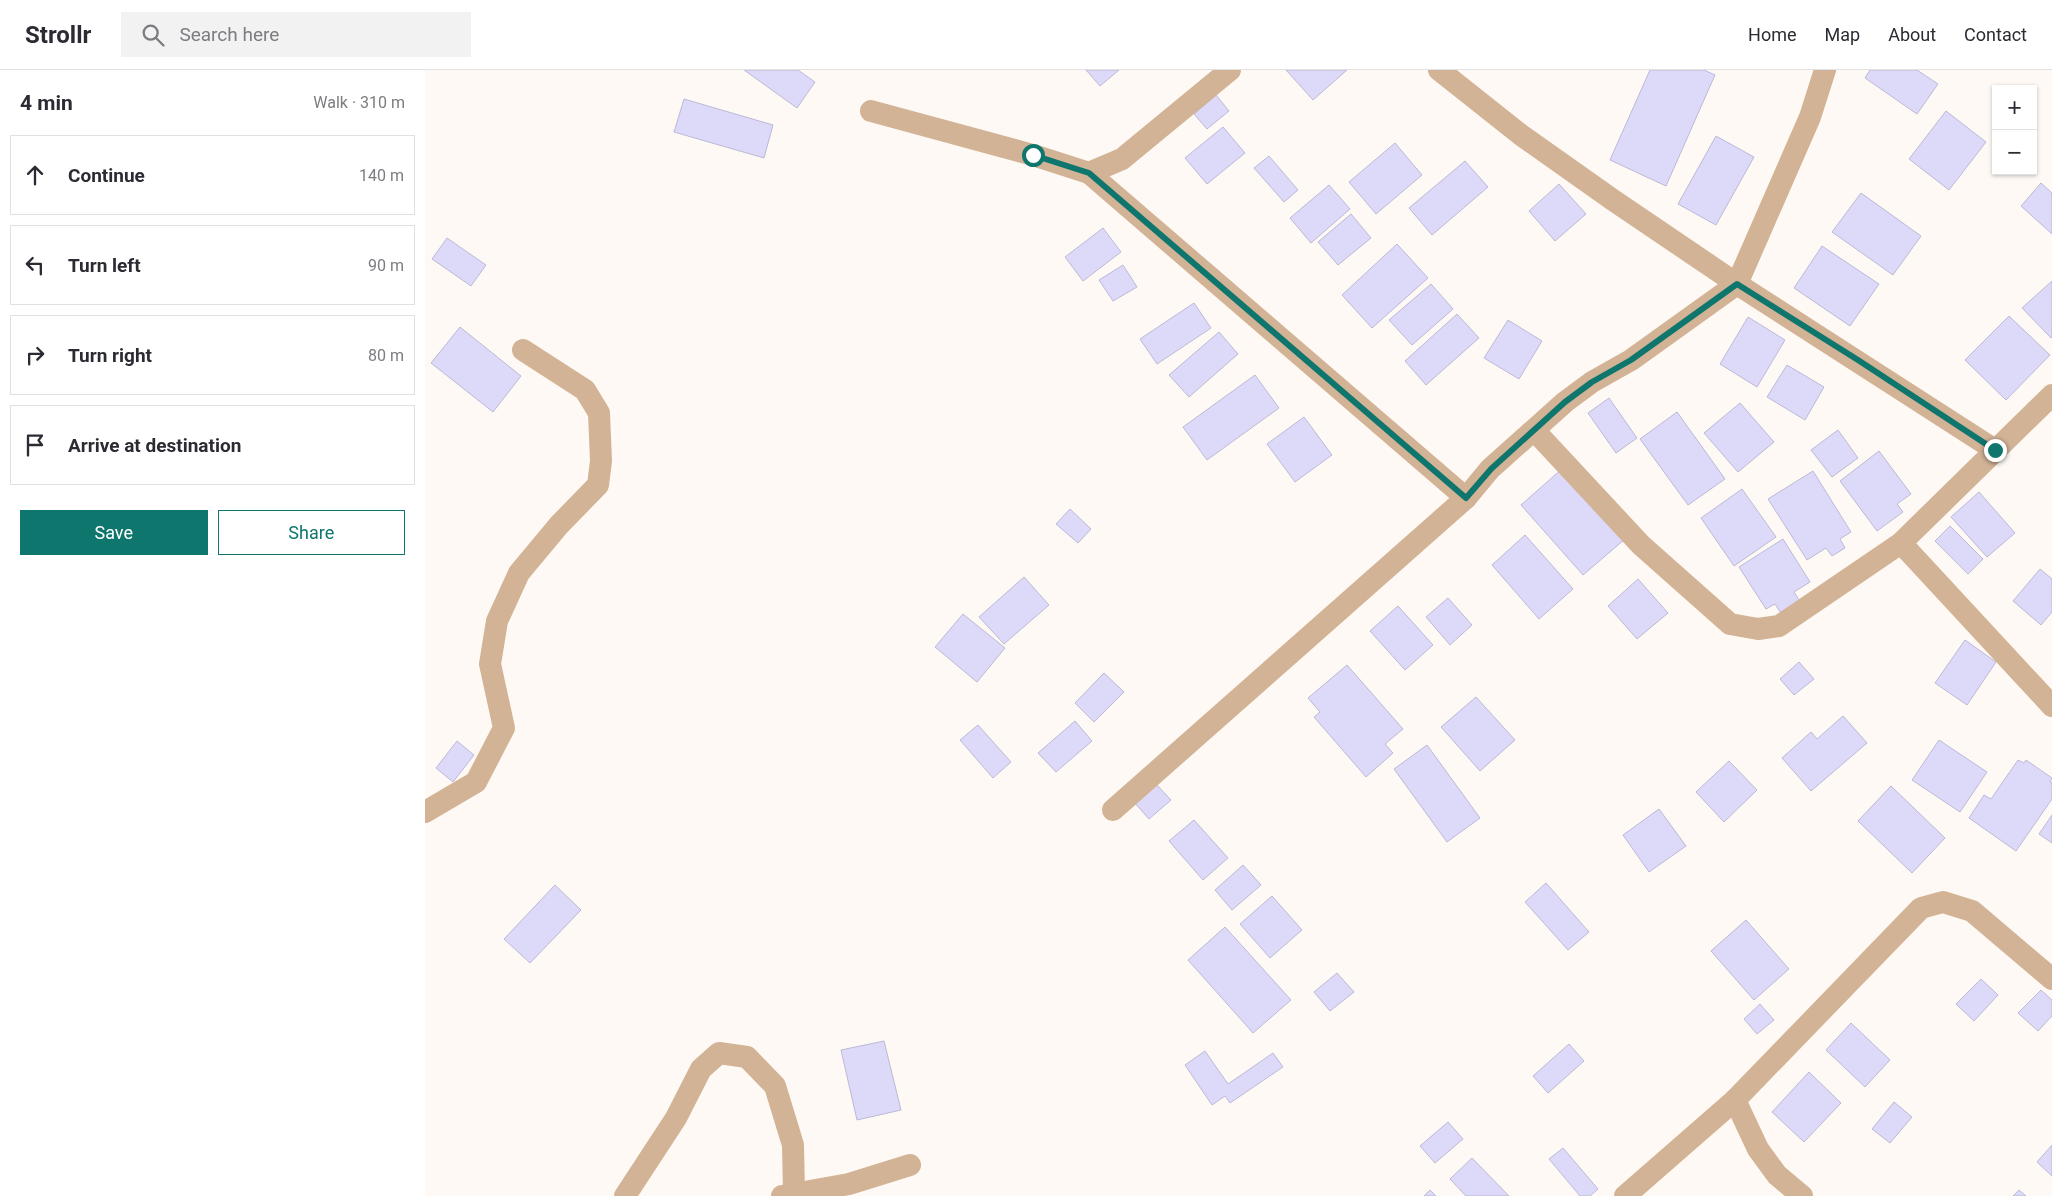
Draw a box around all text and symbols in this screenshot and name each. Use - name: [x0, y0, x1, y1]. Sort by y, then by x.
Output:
- search box: [121, 12, 471, 57]
- text: Strollr: [25, 21, 91, 49]
- icon: search: [139, 21, 167, 49]
- text: Search here: [179, 23, 279, 46]
- text: Home: [1748, 24, 1797, 45]
- text: Map: [1825, 24, 1860, 45]
- text: About: [1888, 24, 1936, 45]
- text: Contact: [1964, 24, 2027, 45]
- map controls: [1992, 85, 2037, 175]
- button: +: [1992, 85, 2037, 130]
- text: 4 min: [20, 91, 73, 115]
- text: Walk · 310 m: [313, 93, 405, 112]
- button: −: [1992, 130, 2037, 175]
- route start: [1022, 144, 1045, 167]
- icon: ahead: [21, 161, 49, 189]
- text: Continue: [68, 164, 145, 187]
- text: 140 m: [359, 166, 404, 185]
- icon: left: [21, 251, 49, 279]
- text: Turn left: [68, 254, 141, 277]
- text: 90 m: [368, 256, 404, 275]
- icon: right: [21, 341, 49, 369]
- text: Turn right: [68, 344, 152, 367]
- text: 80 m: [368, 346, 404, 365]
- icon: arrive: [21, 431, 49, 459]
- text: Arrive at destination: [68, 434, 241, 457]
- route end: [1984, 439, 2007, 462]
- button: Save: [20, 510, 208, 555]
- button: Share: [218, 510, 405, 555]

